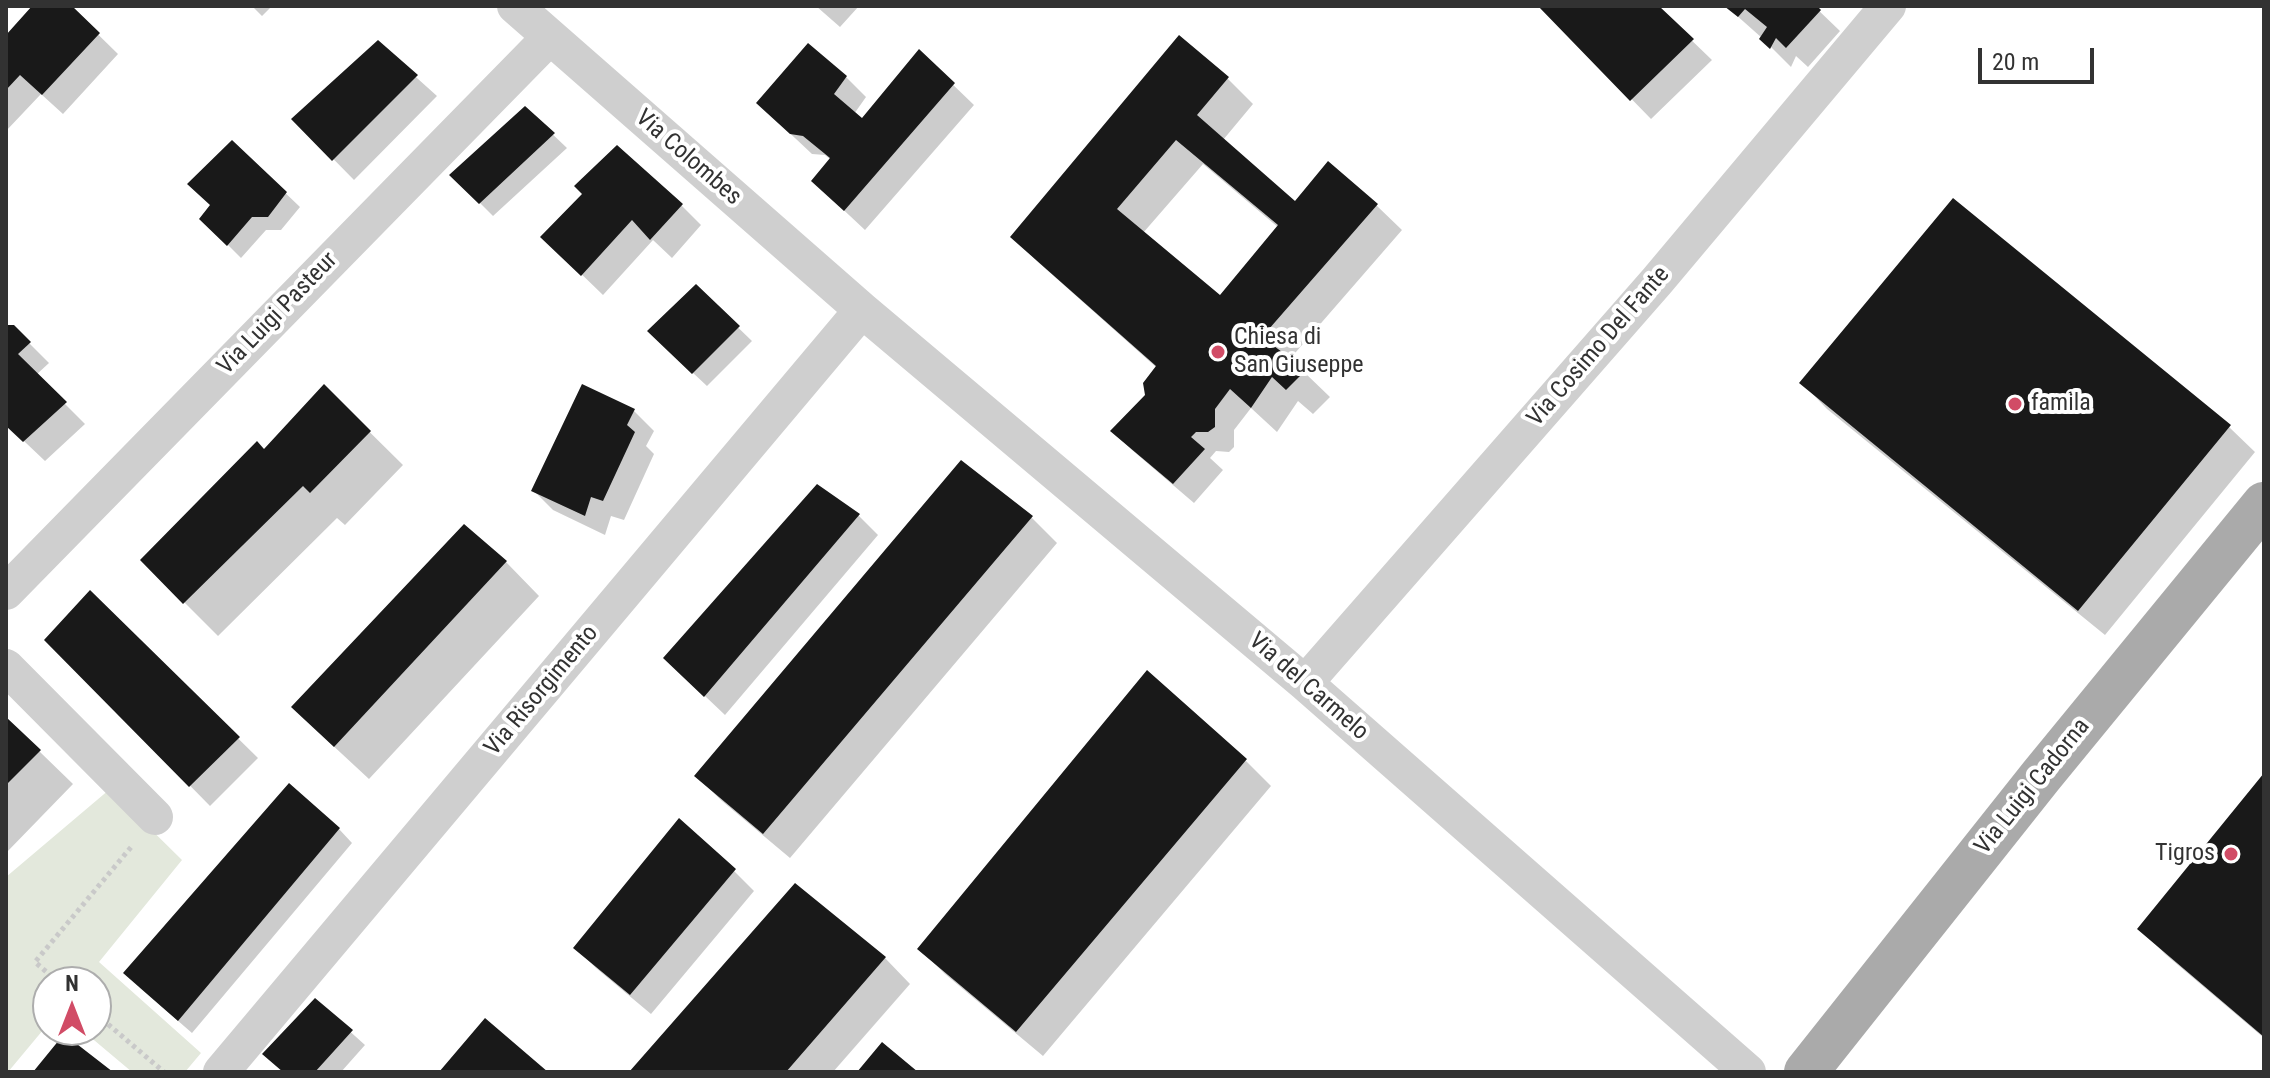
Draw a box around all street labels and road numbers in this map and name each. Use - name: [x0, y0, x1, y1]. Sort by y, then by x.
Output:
- street label: Via Colombes: [629, 104, 747, 212]
- street label: Via Luigi Pasteur: [212, 247, 344, 381]
- street label: Via Cosimo Del Fante: [1522, 261, 1676, 433]
- street label: Via Risorgimento: [479, 620, 605, 762]
- street label: Via del Carmelo: [1242, 627, 1374, 747]
- street label: Via Luigi Cadorna: [1969, 713, 2097, 861]

